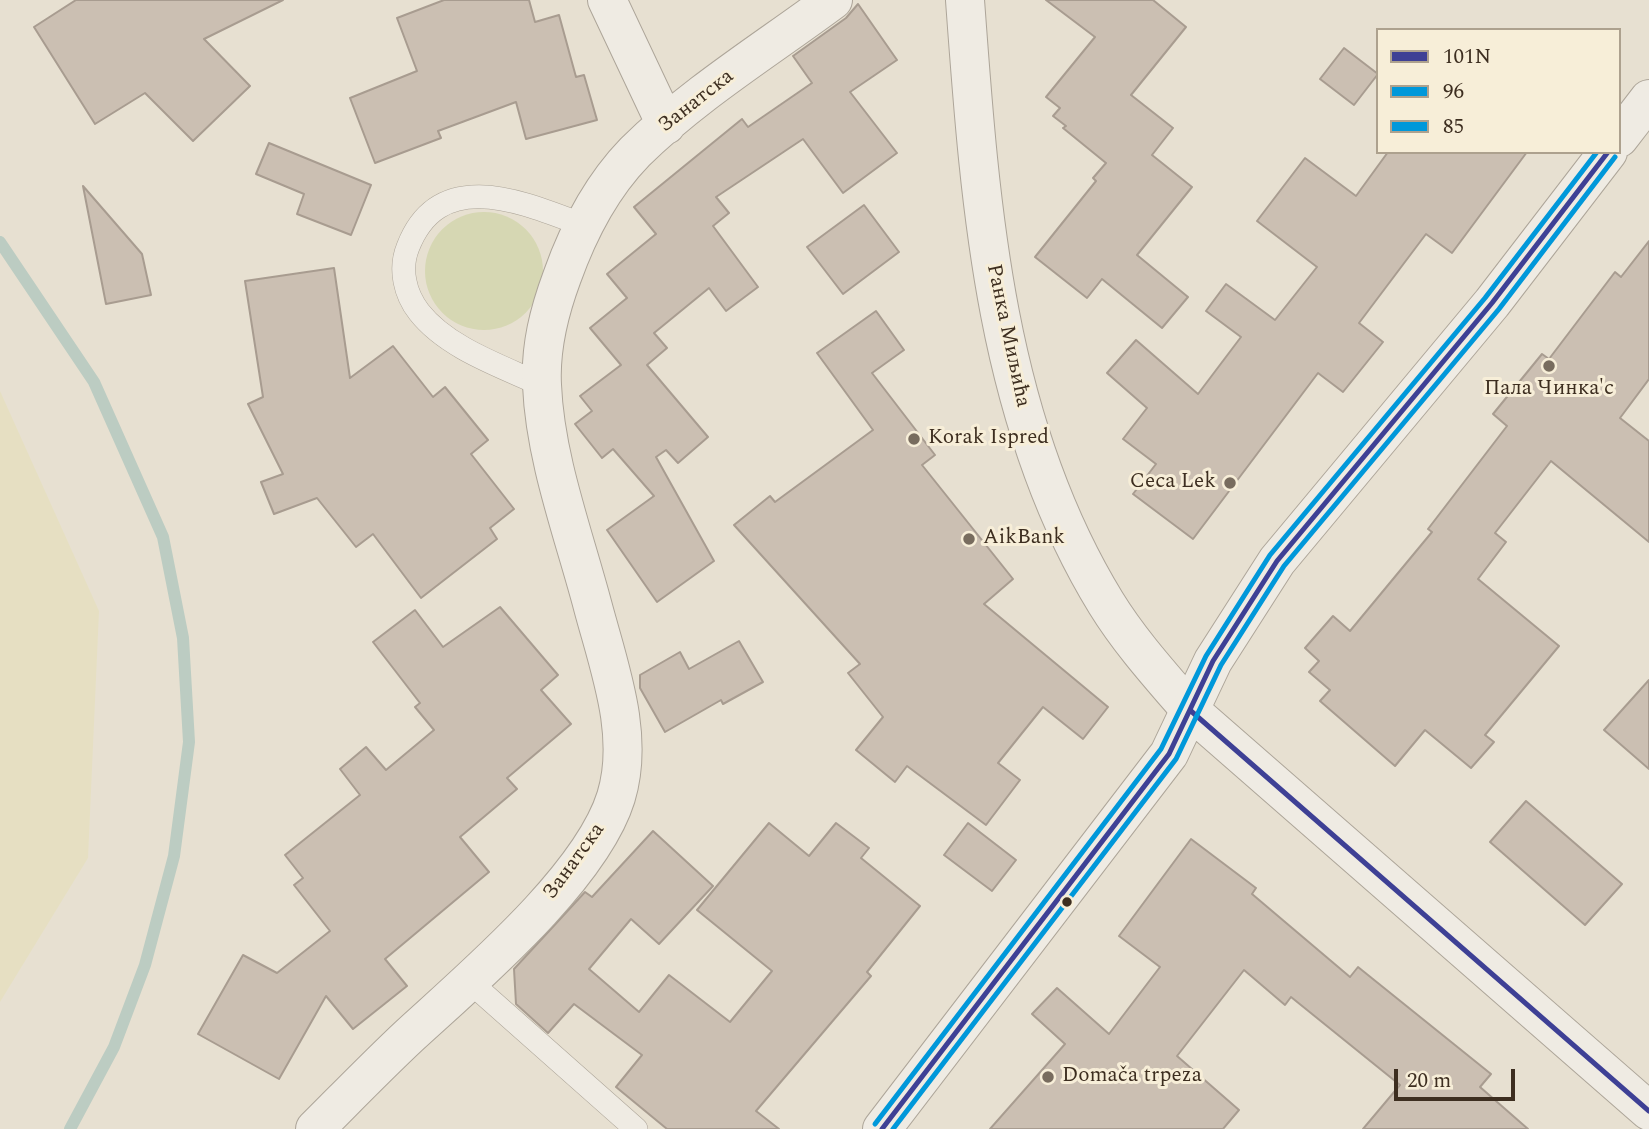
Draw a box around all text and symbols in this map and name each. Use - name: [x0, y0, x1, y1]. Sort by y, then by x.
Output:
- legend: [1376, 28, 1621, 154]
- text: 101N: [1443, 41, 1491, 73]
- street label: Занатска: [654, 65, 740, 139]
- text: 96: [1443, 76, 1464, 108]
- text: 85: [1443, 111, 1464, 143]
- street label: Ранка Миљића: [980, 262, 1034, 410]
- marker: Пала Чинка'с: [1541, 358, 1557, 374]
- place label: Пала Чинка'с: [1484, 377, 1614, 403]
- place label: Korak Ispred: [928, 426, 1049, 452]
- marker: Korak Ispred: [906, 431, 922, 447]
- place label: Ceca Lek: [1130, 470, 1216, 496]
- marker: Ceca Lek: [1222, 475, 1238, 491]
- place label: AikBank: [983, 526, 1065, 552]
- marker: AikBank: [961, 531, 977, 547]
- street label: Занатска: [539, 819, 611, 905]
- unlabelled marker: [1060, 895, 1074, 909]
- scale bar: [1397, 1056, 1518, 1100]
- place label: Domača trpeza: [1062, 1064, 1202, 1090]
- text: 20 m: [1407, 1065, 1451, 1097]
- marker: Domača trpeza: [1040, 1069, 1056, 1085]

